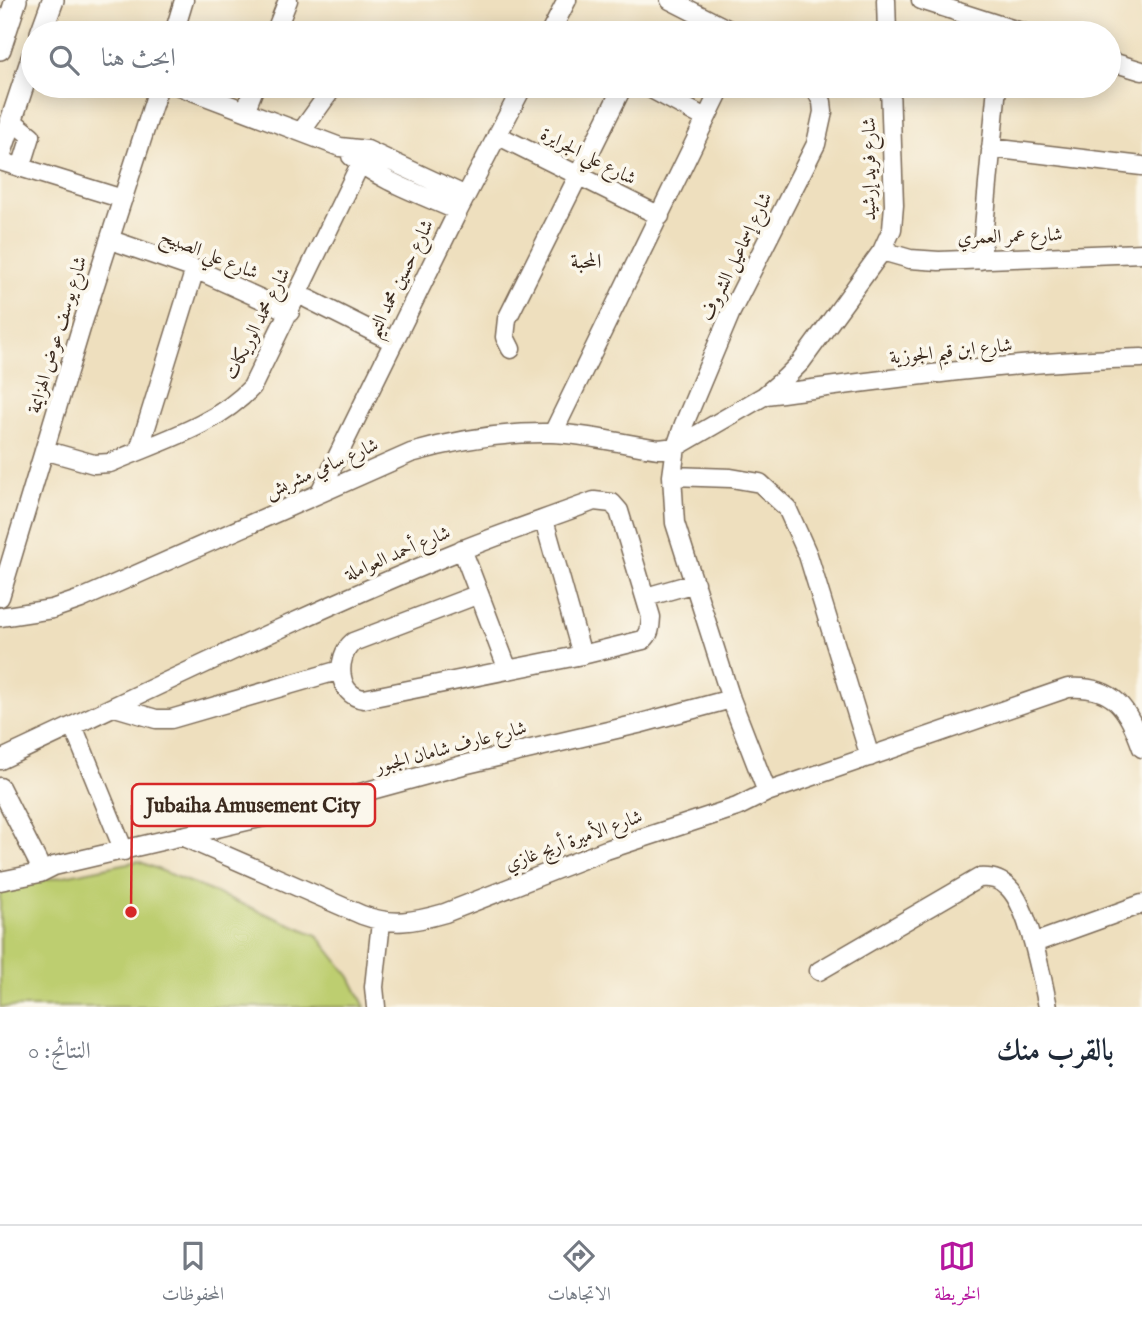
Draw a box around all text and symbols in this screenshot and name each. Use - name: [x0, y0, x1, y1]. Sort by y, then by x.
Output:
- search box: [21, 21, 1121, 98]
- icon: search: [45, 41, 83, 79]
- text: ابحث هنا: [101, 42, 176, 75]
- street label: شارع فريد إرشيد: [858, 117, 884, 221]
- street label: شارع علي الجرايرة: [534, 123, 640, 196]
- street label: شارع إسماعيل الشروف: [695, 189, 780, 326]
- street label: شارع حسين محمد التيم: [362, 216, 445, 345]
- street label: شارع عمر العمري: [957, 223, 1063, 253]
- street label: شارع علي الصبيح: [154, 224, 262, 290]
- district label: المحبة: [571, 249, 601, 276]
- street label: شارع يوسف عوض الهزايمة: [23, 253, 95, 417]
- street label: شارع محمد الوريكات: [219, 264, 298, 385]
- street label: شارع ابن قيم الجوزية: [888, 334, 1014, 376]
- street label: شارع سامي مشربش: [261, 433, 383, 507]
- street label: شارع أحمد العواملة: [340, 519, 455, 589]
- street label: شارع عارف شامان الجبور: [371, 716, 530, 782]
- callout: Jubaiha Amusement City: [132, 784, 375, 826]
- text: Jubaiha Amusement City: [143, 793, 361, 820]
- street label: شارع الأميرة أريج غازي: [501, 802, 647, 880]
- text: بالقرب منك: [997, 1033, 1114, 1071]
- text: النتائج: 0: [28, 1037, 91, 1066]
- tab: المحفوظات: [162, 1237, 224, 1312]
- tab: الاتجاهات: [547, 1237, 611, 1312]
- tab: الخريطة: [934, 1237, 980, 1312]

